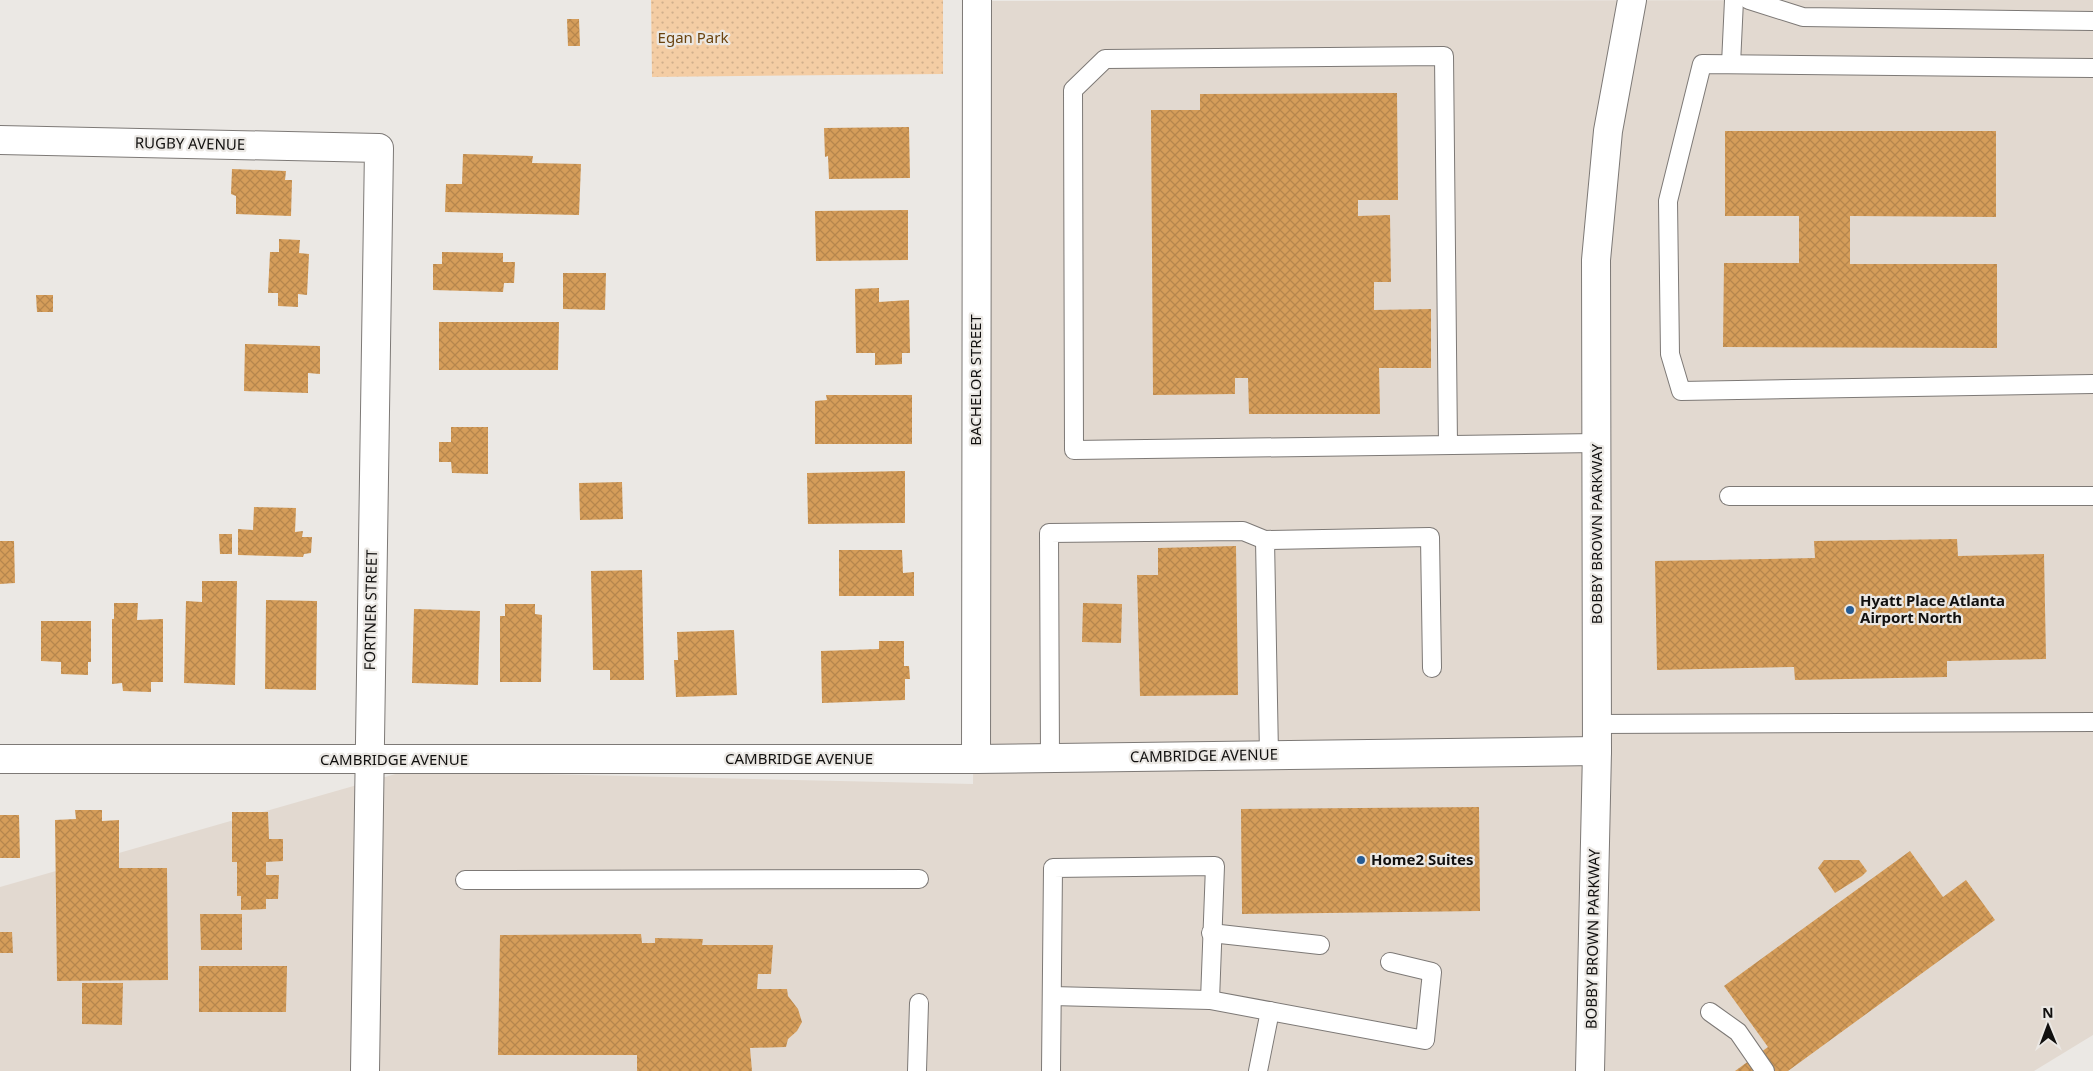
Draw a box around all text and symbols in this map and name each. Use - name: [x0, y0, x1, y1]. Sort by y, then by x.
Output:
- park label: Egan Park: [658, 27, 728, 47]
- street label: RUGBY AVENUE: [135, 132, 245, 154]
- street label: BACHELOR STREET: [965, 314, 985, 446]
- street label: BOBBY BROWN PARKWAY: [1586, 443, 1606, 624]
- street label: FORTNER STREET: [359, 549, 381, 671]
- place label: Hyatt Place Atlanta Airport North: [1860, 590, 2005, 627]
- marker: Hyatt Place Atlanta Airport North: [1844, 604, 1856, 616]
- street label: CAMBRIDGE AVENUE: [1130, 744, 1278, 766]
- street label: CAMBRIDGE AVENUE: [725, 748, 873, 768]
- street label: CAMBRIDGE AVENUE: [320, 749, 468, 769]
- street label: BOBBY BROWN PARKWAY: [1580, 848, 1604, 1029]
- place label: Home2 Suites: [1371, 849, 1473, 869]
- marker: Home2 Suites: [1355, 854, 1367, 866]
- north arrow: [2023, 1001, 2073, 1051]
- text: N: [2042, 1003, 2054, 1022]

